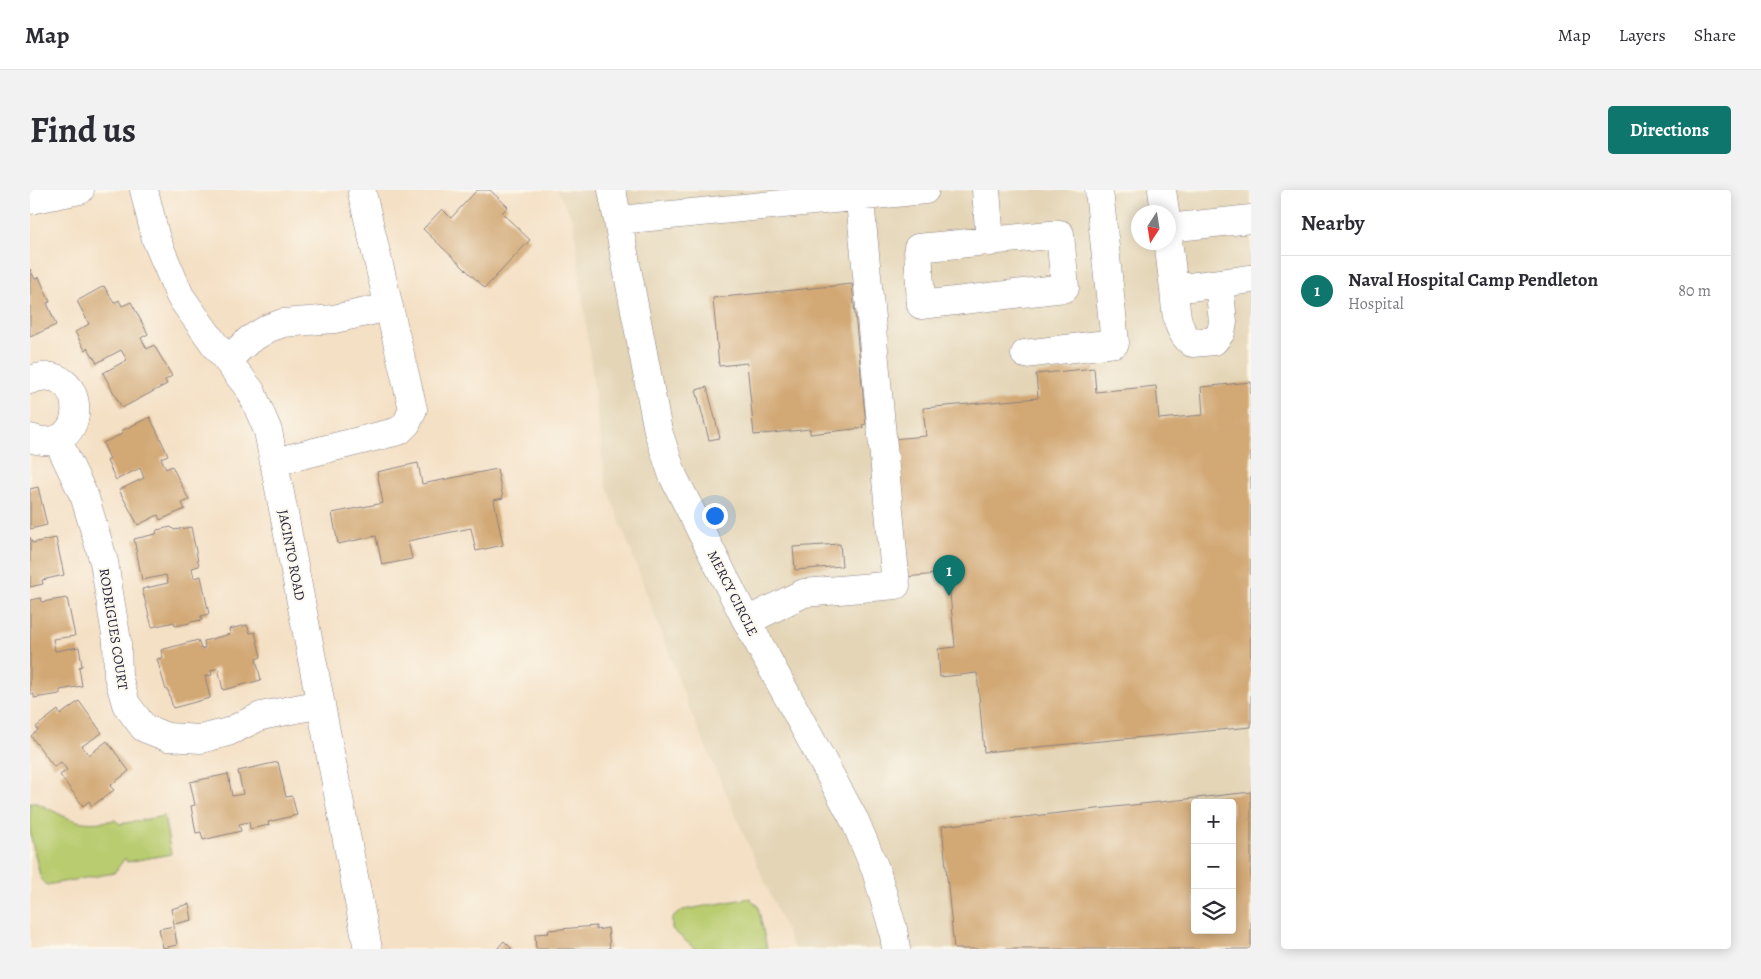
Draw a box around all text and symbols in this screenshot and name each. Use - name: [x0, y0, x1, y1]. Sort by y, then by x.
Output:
- text: Map: [25, 19, 69, 51]
- text: Map: [1558, 23, 1591, 47]
- text: Layers: [1619, 23, 1666, 47]
- text: Share: [1694, 23, 1736, 47]
- text: Find us: [30, 106, 136, 154]
- button: Directions: [1608, 106, 1731, 154]
- north arrow: [1131, 205, 1176, 250]
- text: Nearby: [1301, 209, 1364, 237]
- text: Naval Hospital Camp Pendleton: [1348, 267, 1598, 293]
- text: 1: [1314, 280, 1320, 302]
- text: 80 m: [1678, 280, 1711, 302]
- text: Hospital: [1348, 293, 1404, 315]
- your location: [702, 503, 728, 529]
- street label: JACINTO ROAD: [273, 508, 310, 602]
- street label: MERCY CIRCLE: [703, 547, 762, 639]
- pin: 1: [933, 555, 965, 596]
- street label: RODRIGUES COURT: [95, 567, 133, 692]
- map controls: [1191, 799, 1236, 934]
- button: +: [1191, 799, 1236, 844]
- button: −: [1191, 844, 1236, 889]
- button: layers: [1191, 889, 1236, 934]

